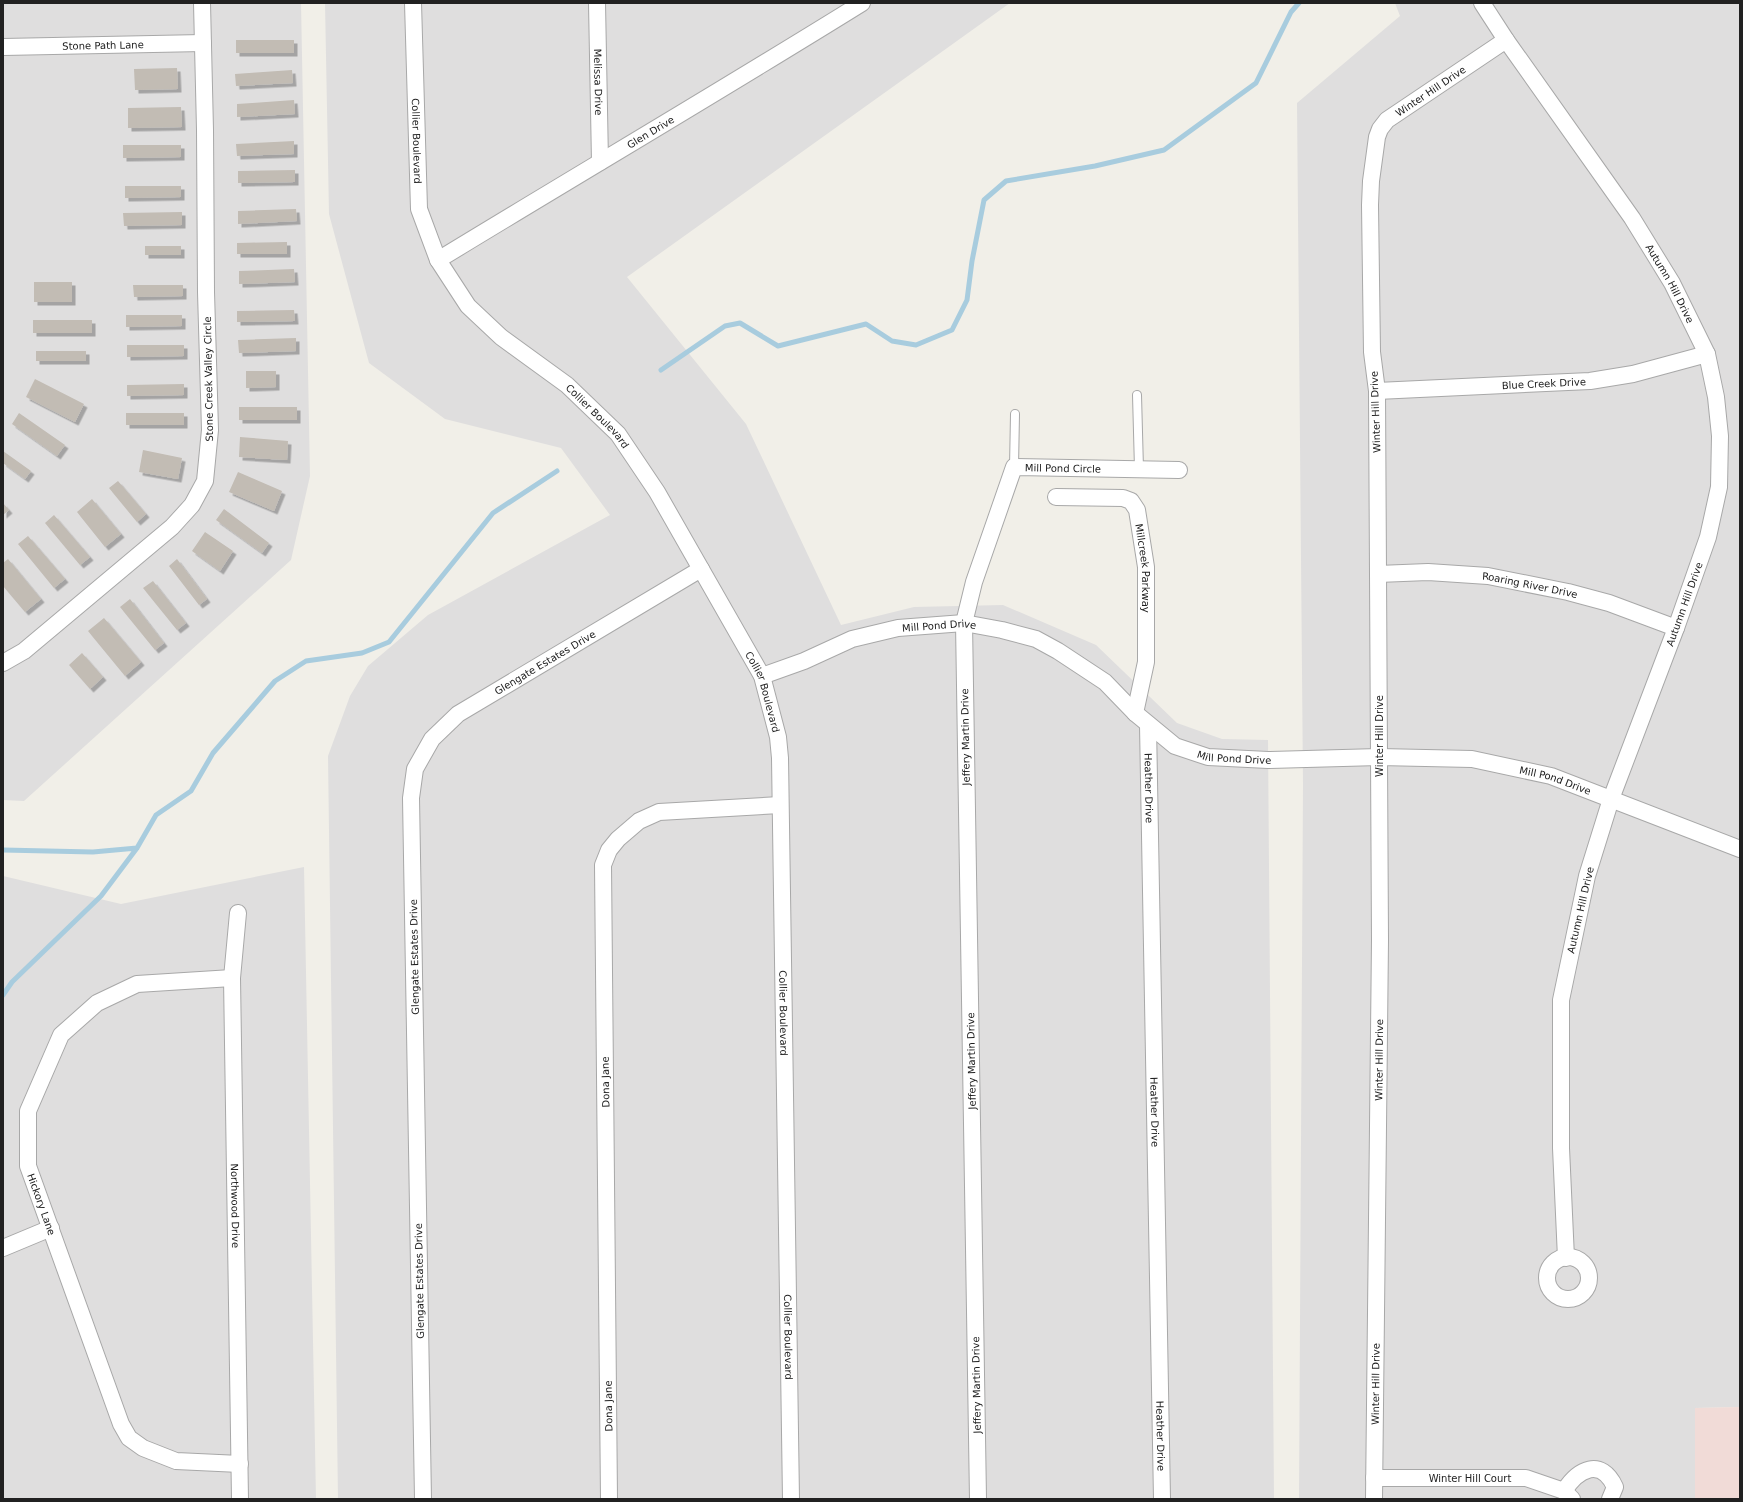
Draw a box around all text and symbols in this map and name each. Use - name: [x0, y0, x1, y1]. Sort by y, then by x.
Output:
- street label: Stone Path Lane: [62, 39, 144, 52]
- street label: Melissa Drive: [592, 48, 604, 115]
- street label: Winter Hill Drive: [1394, 64, 1468, 119]
- street label: Collier Boulevard: [410, 98, 423, 184]
- street label: Glen Drive: [625, 114, 676, 151]
- street label: Autumn Hill Drive: [1643, 242, 1696, 325]
- street label: Stone Creek Valley Circle: [202, 316, 215, 442]
- street label: Winter Hill Drive: [1369, 371, 1382, 453]
- street label: Blue Creek Drive: [1502, 376, 1586, 391]
- street label: Collier Boulevard: [563, 382, 631, 450]
- street label: Mill Pond Circle: [1025, 462, 1101, 475]
- street label: Millcreek Parkway: [1133, 523, 1151, 613]
- street label: Autumn Hill Drive: [1664, 561, 1705, 648]
- street label: Roaring River Drive: [1482, 571, 1579, 600]
- street label: Mill Pond Drive: [902, 618, 977, 634]
- street label: Glengate Estates Drive: [493, 628, 597, 697]
- street label: Collier Boulevard: [743, 650, 782, 734]
- street label: Jeffery Martin Drive: [959, 688, 972, 787]
- street label: Winter Hill Drive: [1374, 695, 1385, 777]
- street label: Mill Pond Drive: [1196, 749, 1272, 766]
- street label: Heather Drive: [1143, 753, 1155, 823]
- street label: Mill Pond Drive: [1518, 764, 1592, 797]
- street label: Autumn Hill Drive: [1565, 866, 1596, 954]
- street label: Glengate Estates Drive: [408, 899, 421, 1015]
- street label: Collier Boulevard: [777, 970, 789, 1056]
- street label: Jeffery Martin Drive: [965, 1012, 978, 1111]
- street label: Winter Hill Drive: [1373, 1019, 1385, 1101]
- street label: Dona Jane: [600, 1056, 611, 1108]
- street label: Heather Drive: [1148, 1077, 1161, 1147]
- street label: Northwood Drive: [229, 1163, 241, 1248]
- street label: Hickory Lane: [25, 1172, 57, 1237]
- street label: Glengate Estates Drive: [413, 1223, 426, 1339]
- street label: Collier Boulevard: [782, 1294, 794, 1380]
- street label: Jeffery Martin Drive: [970, 1336, 983, 1435]
- street label: Winter Hill Drive: [1370, 1343, 1382, 1425]
- street label: Dona Jane: [603, 1380, 614, 1432]
- street label: Heather Drive: [1154, 1401, 1166, 1471]
- street label: Winter Hill Court: [1429, 1473, 1511, 1484]

